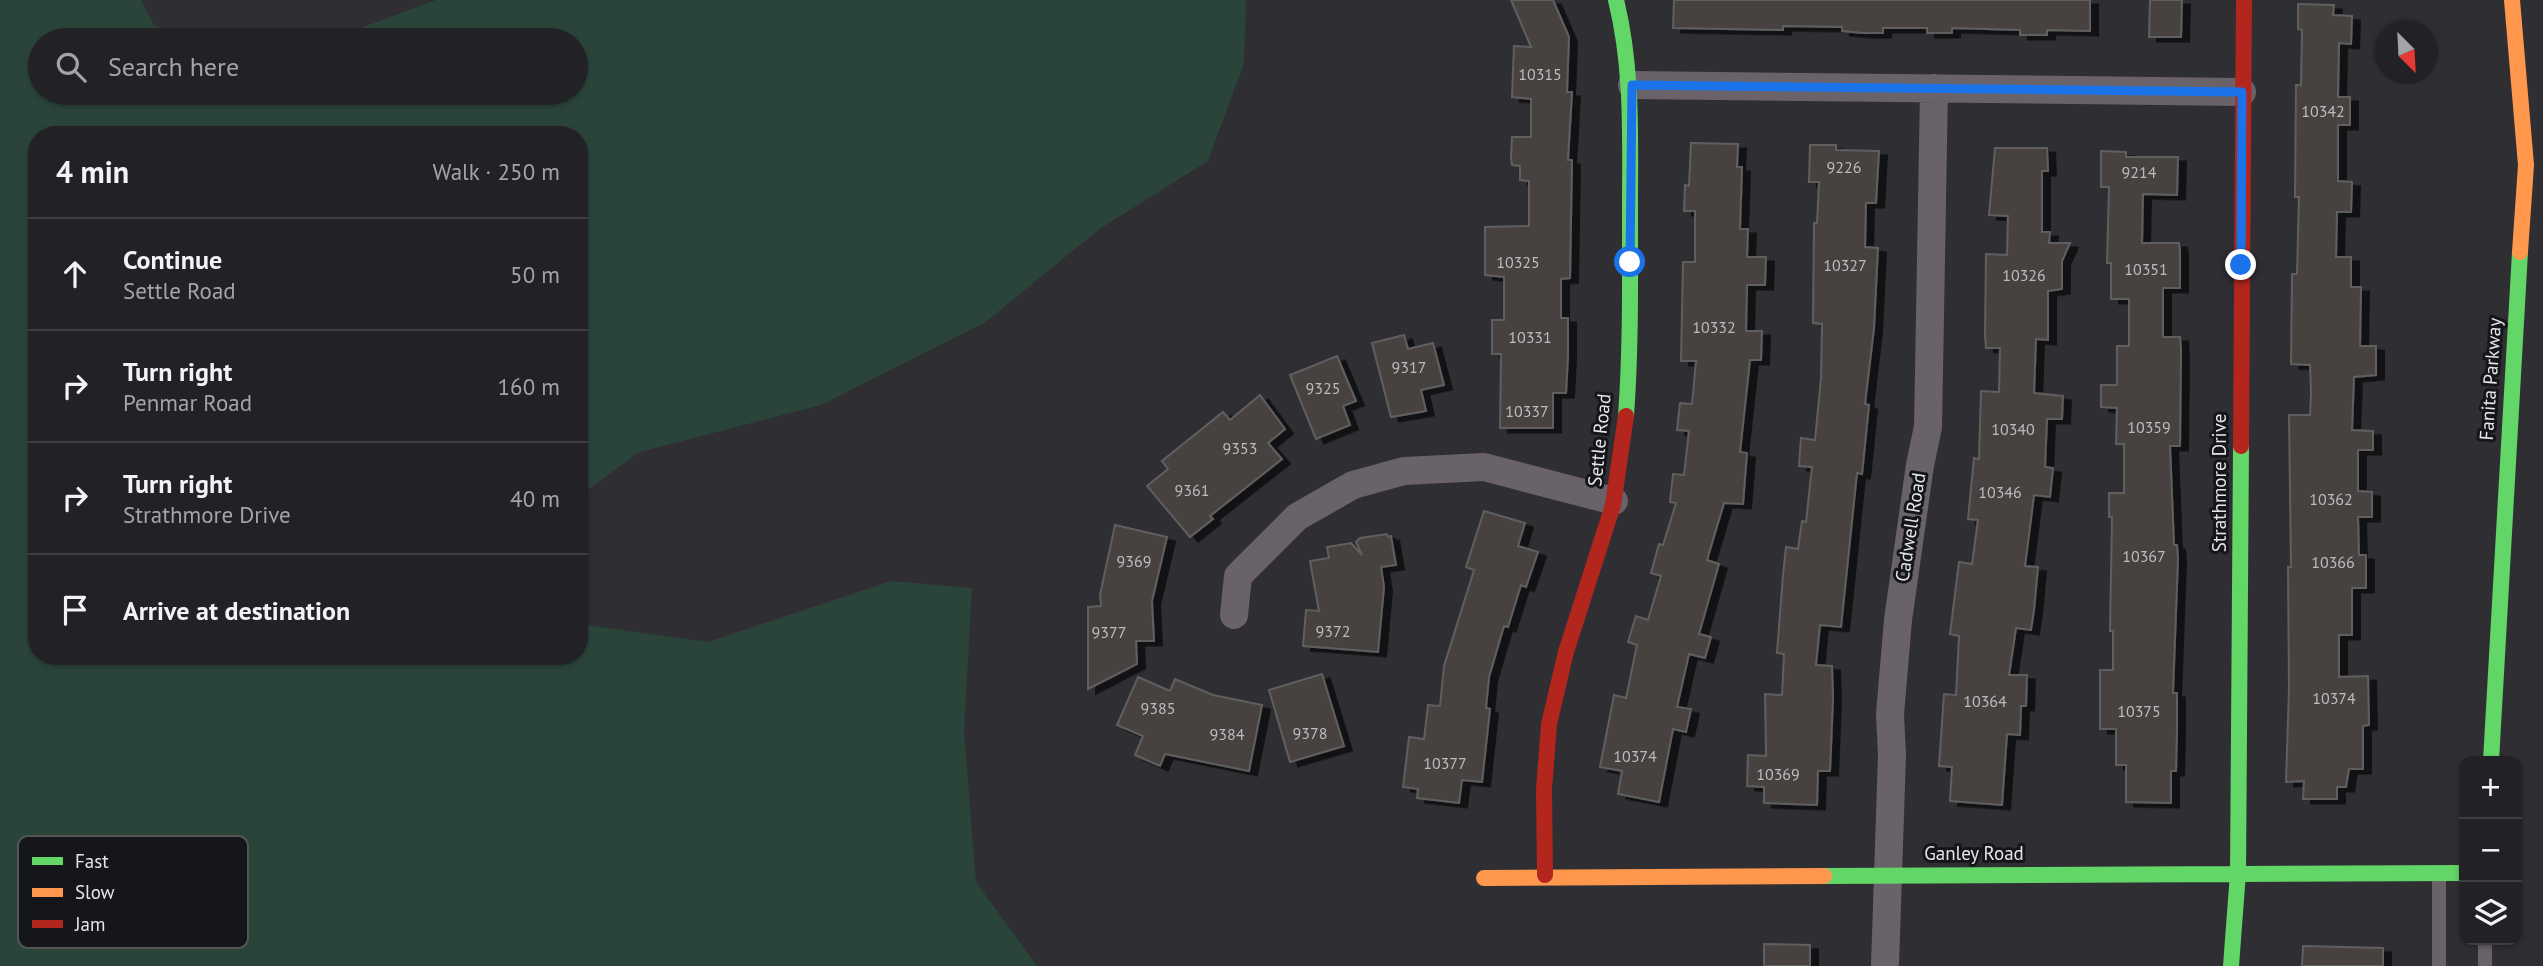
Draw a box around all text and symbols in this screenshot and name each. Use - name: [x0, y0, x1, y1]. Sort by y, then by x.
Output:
- north arrow: [2375, 21, 2438, 84]
- search box: [28, 28, 588, 105]
- icon: search: [52, 48, 90, 86]
- text: Search here: [108, 50, 239, 83]
- house number: 10315: [1518, 64, 1562, 84]
- house number: 10342: [2301, 101, 2345, 121]
- text: 4 min: [56, 152, 129, 191]
- text: Walk · 250 m: [433, 157, 560, 186]
- house number: 9226: [1827, 157, 1861, 177]
- house number: 9214: [2122, 162, 2157, 182]
- text: Continue: [123, 243, 222, 276]
- route start: [1614, 246, 1645, 277]
- route end: [2225, 249, 2256, 280]
- house number: 10325: [1496, 252, 1540, 272]
- icon: ahead: [56, 255, 94, 293]
- house number: 10327: [1823, 255, 1867, 275]
- house number: 10351: [2124, 259, 2168, 279]
- text: 50 m: [510, 260, 560, 289]
- house number: 10326: [2002, 265, 2046, 285]
- text: Settle Road: [123, 276, 236, 305]
- house number: 10332: [1692, 317, 1736, 337]
- street label: Fanita Parkway: [2474, 317, 2506, 441]
- house number: 10331: [1508, 327, 1552, 347]
- text: Turn right: [123, 355, 232, 388]
- house number: 9317: [1392, 357, 1426, 377]
- icon: right: [56, 367, 94, 405]
- text: 160 m: [498, 372, 560, 401]
- house number: 9325: [1306, 378, 1340, 398]
- text: Penmar Road: [123, 388, 252, 417]
- street label: Settle Road: [1582, 392, 1616, 488]
- house number: 10337: [1505, 401, 1549, 421]
- street label: Strathmore Drive: [2207, 414, 2231, 552]
- house number: 10359: [2127, 417, 2171, 437]
- house number: 10340: [1991, 419, 2035, 439]
- house number: 9353: [1223, 438, 1257, 458]
- text: Turn right: [123, 467, 232, 500]
- street label: Cadwell Road: [1890, 471, 1930, 583]
- icon: right: [56, 479, 94, 517]
- house number: 9361: [1175, 480, 1209, 500]
- house number: 10346: [1978, 482, 2022, 502]
- text: 40 m: [510, 484, 560, 513]
- house number: 10362: [2309, 489, 2353, 509]
- text: Strathmore Drive: [123, 500, 291, 529]
- house number: 10367: [2122, 546, 2166, 566]
- house number: 9369: [1117, 551, 1151, 571]
- house number: 10366: [2311, 552, 2355, 572]
- icon: arrive: [56, 591, 94, 629]
- text: Arrive at destination: [123, 594, 350, 627]
- house number: 9372: [1316, 621, 1350, 641]
- house number: 9377: [1092, 622, 1126, 642]
- house number: 10374: [2312, 688, 2356, 708]
- house number: 10364: [1963, 691, 2007, 711]
- house number: 9385: [1141, 698, 1175, 718]
- house number: 10375: [2117, 701, 2161, 721]
- house number: 9378: [1293, 723, 1327, 743]
- house number: 9384: [1210, 724, 1245, 744]
- house number: 10374: [1613, 746, 1657, 766]
- house number: 10377: [1423, 753, 1467, 773]
- map controls: [2459, 756, 2522, 945]
- button: +: [2459, 756, 2522, 819]
- house number: 10369: [1756, 764, 1800, 784]
- button: −: [2459, 819, 2522, 882]
- legend: [18, 836, 248, 948]
- street label: Ganley Road: [1924, 841, 2024, 865]
- text: Fast: [75, 849, 109, 873]
- text: Slow: [75, 880, 115, 904]
- button: layers: [2459, 882, 2522, 945]
- text: Jam: [74, 912, 105, 936]

